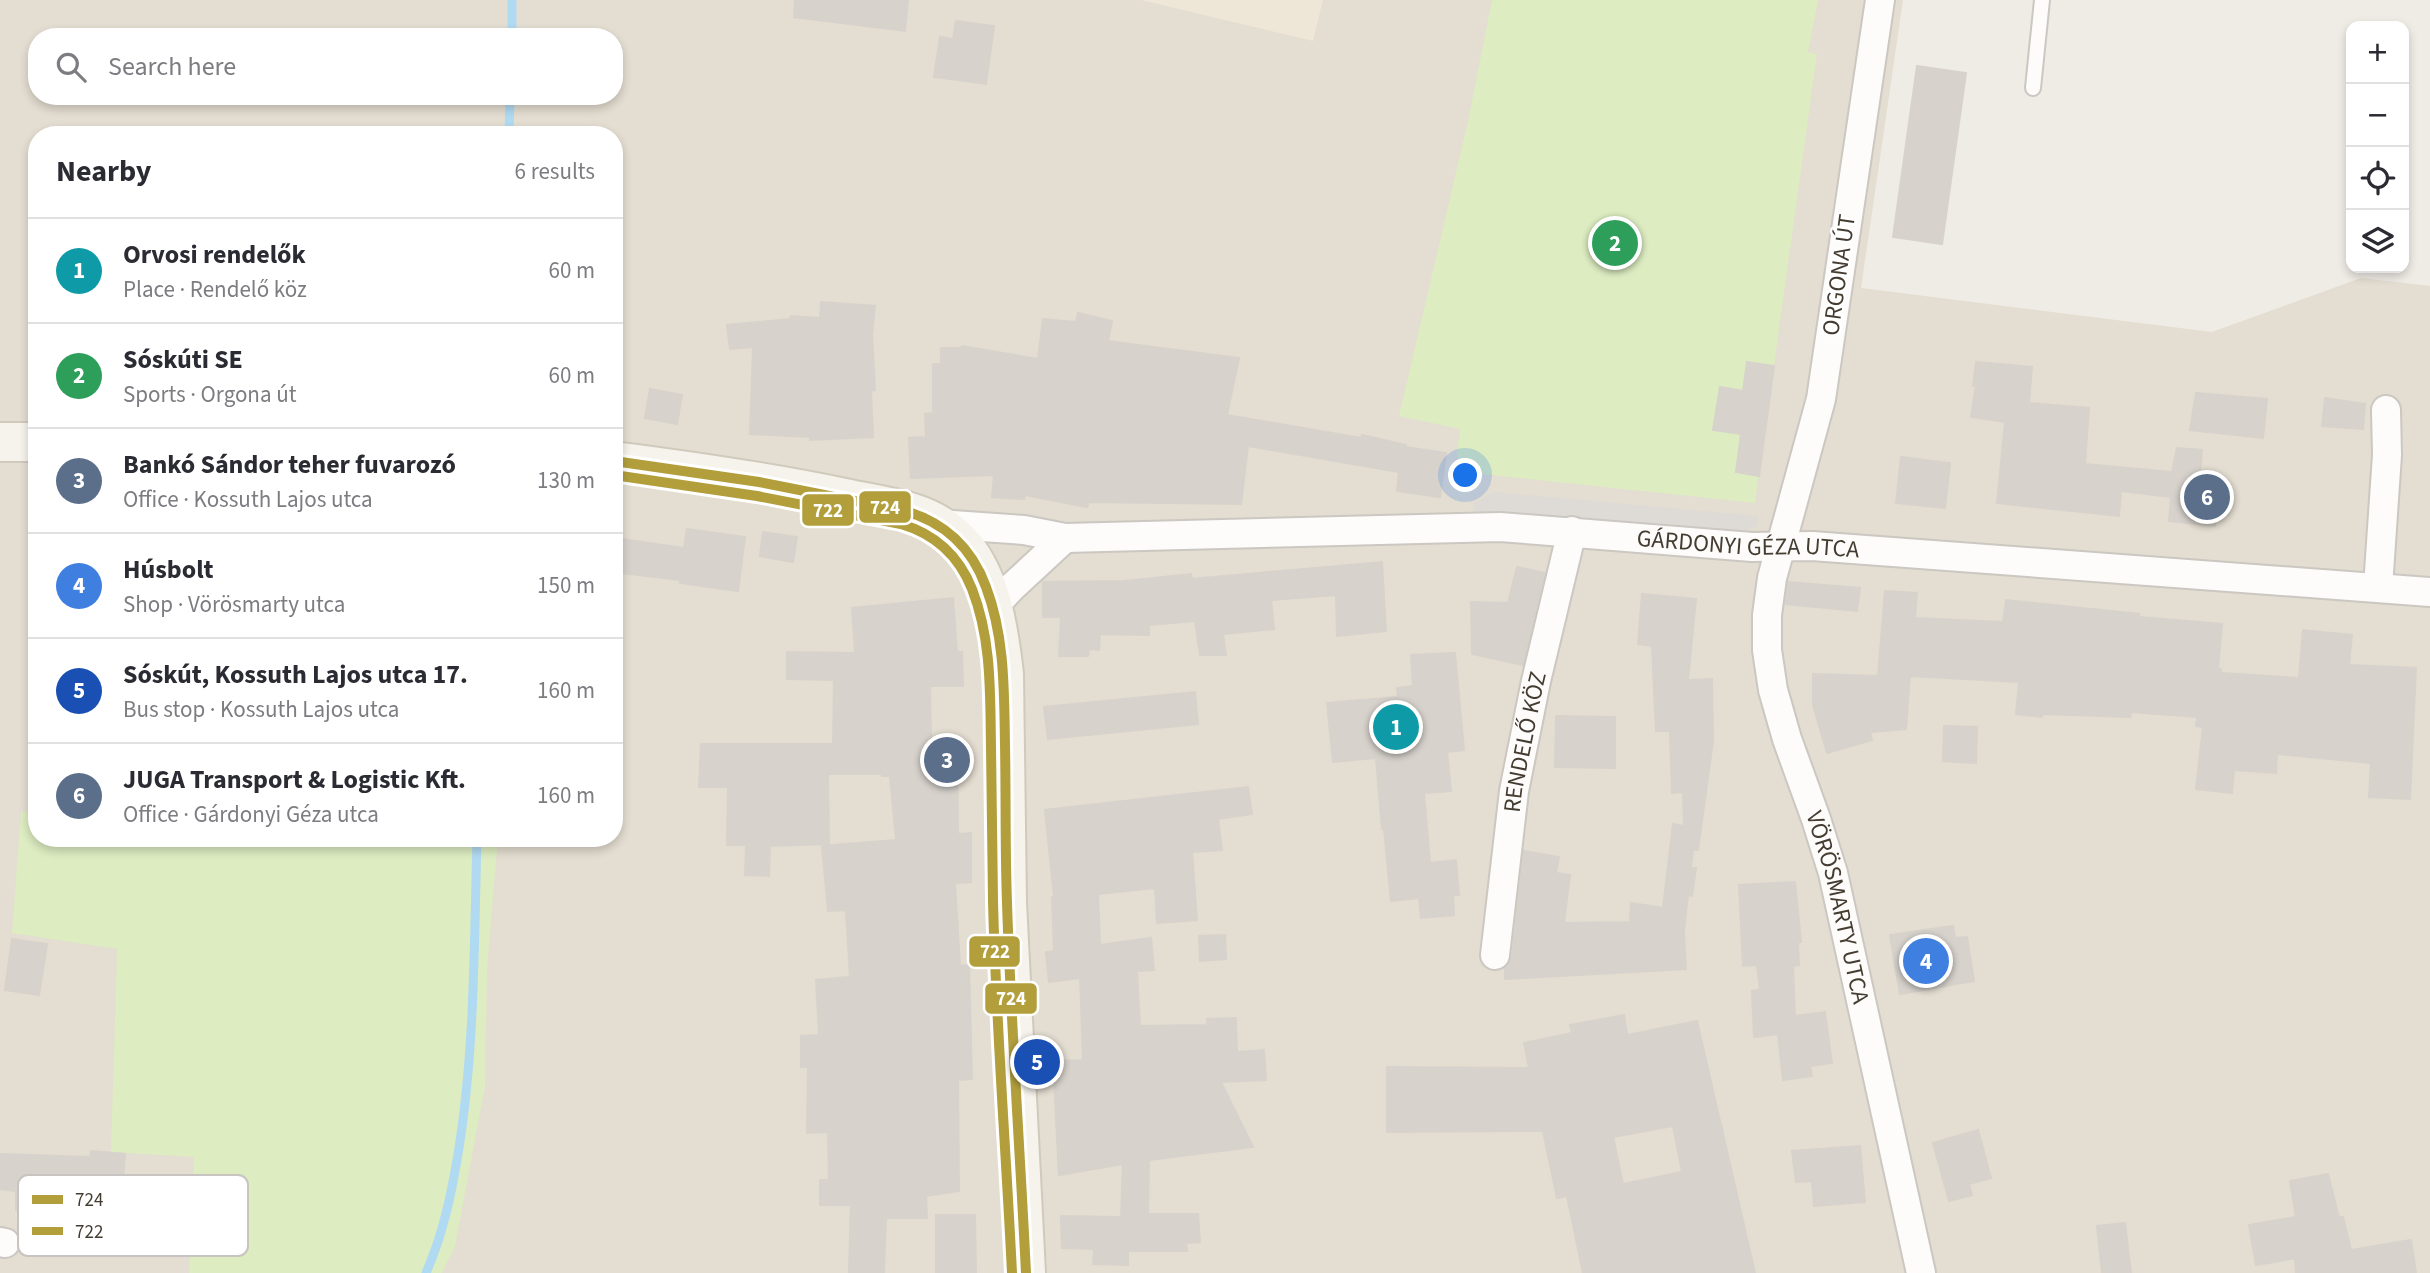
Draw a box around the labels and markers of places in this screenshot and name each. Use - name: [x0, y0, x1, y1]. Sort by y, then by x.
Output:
- pin: 2: [1592, 217, 1638, 269]
- pin: 6: [2184, 471, 2230, 523]
- pin: 1: [1373, 701, 1419, 753]
- pin: 3: [924, 734, 970, 786]
- pin: 4: [1903, 935, 1949, 987]
- pin: 5: [1014, 1036, 1060, 1088]

